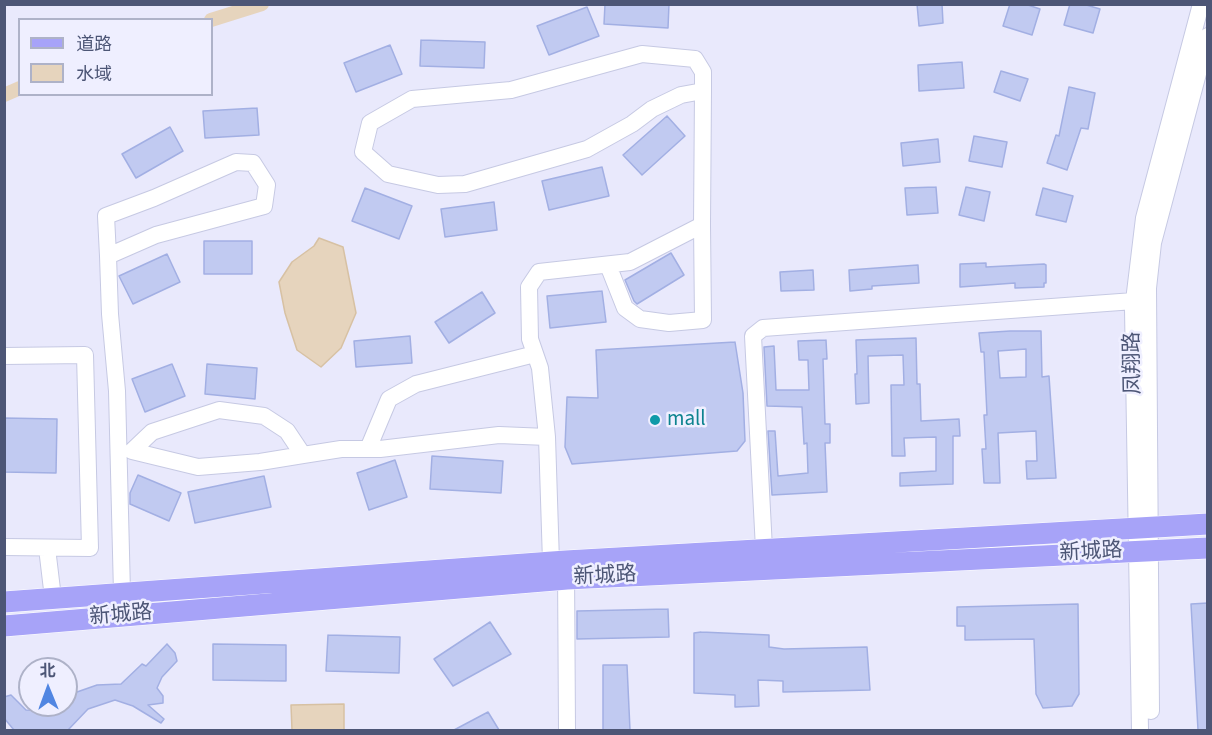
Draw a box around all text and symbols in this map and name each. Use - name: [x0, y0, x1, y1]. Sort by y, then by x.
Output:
- legend: [18, 18, 213, 96]
- text: 道路: [76, 32, 112, 57]
- text: 水域: [76, 62, 112, 87]
- street label: 凤翔路: [1121, 331, 1147, 395]
- place label: mall: [667, 407, 706, 433]
- marker: mall: [648, 413, 662, 427]
- street label: 新城路: [1059, 539, 1123, 567]
- street label: 新城路: [573, 563, 637, 591]
- street label: 新城路: [89, 601, 153, 631]
- north arrow: [18, 657, 78, 717]
- text: 北: [40, 660, 56, 682]

